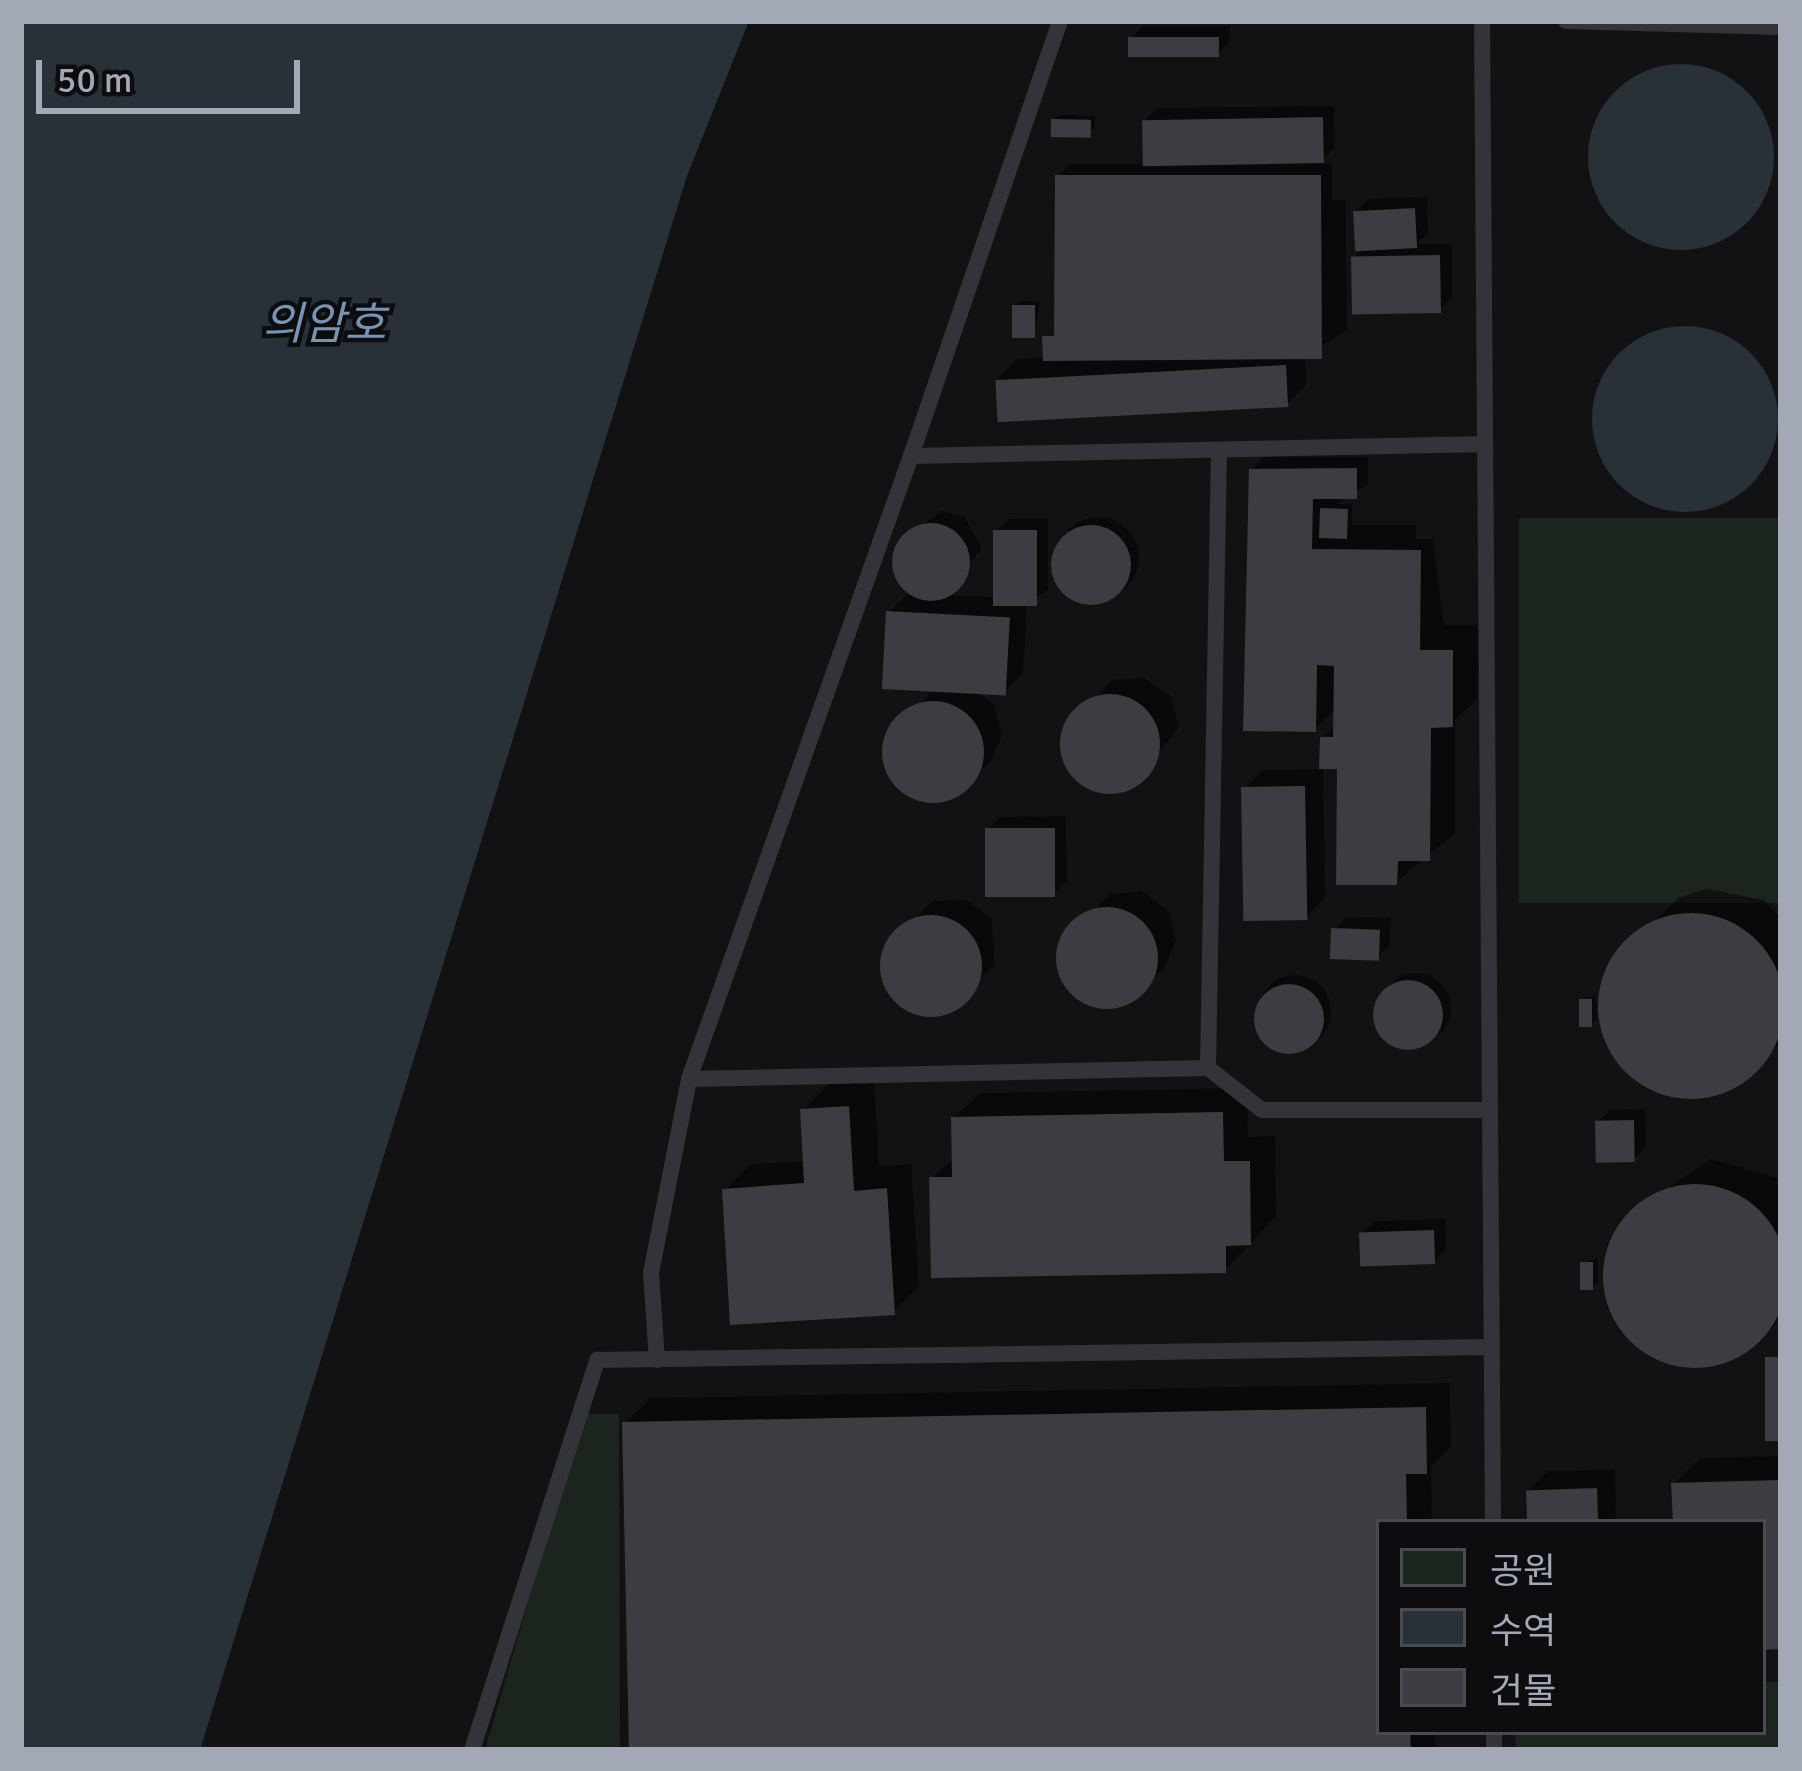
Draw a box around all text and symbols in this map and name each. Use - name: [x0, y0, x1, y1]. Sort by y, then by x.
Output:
- scale bar: [42, 36, 306, 110]
- text: 50 m: [57, 58, 133, 103]
- water label: 의암호: [262, 298, 386, 352]
- legend: [1376, 1519, 1766, 1735]
- text: 공원: [1490, 1549, 1556, 1594]
- text: 수역: [1490, 1609, 1556, 1654]
- text: 건물: [1490, 1669, 1556, 1714]

